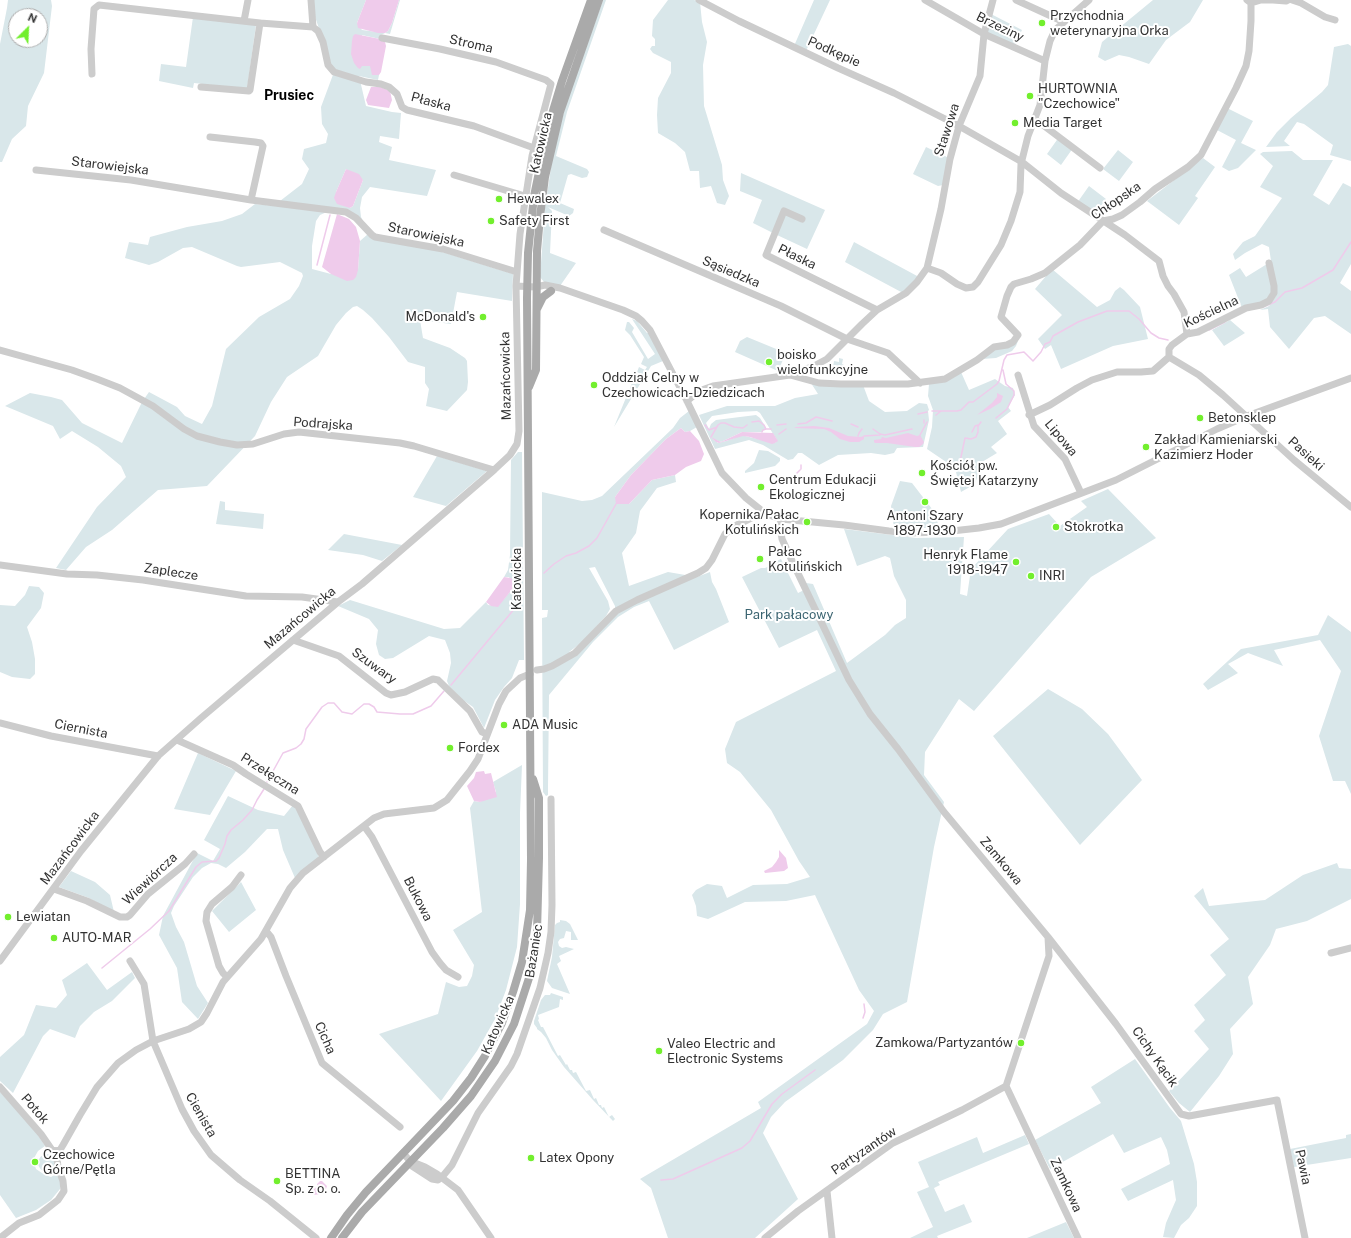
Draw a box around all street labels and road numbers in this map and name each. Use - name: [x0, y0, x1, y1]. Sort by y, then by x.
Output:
- street label: Brzeziny: [974, 9, 1026, 45]
- street label: Stroma: [448, 31, 494, 57]
- street label: Podkępie: [805, 33, 863, 71]
- street label: Płaska: [409, 89, 453, 115]
- street label: Stawowa: [931, 101, 963, 159]
- street label: Katowicka: [526, 111, 556, 175]
- street label: Starowiejska: [70, 154, 150, 178]
- street label: Chłopska: [1088, 179, 1144, 223]
- street label: Starowiejska: [386, 219, 466, 251]
- street label: Płaska: [775, 241, 819, 273]
- street label: Sąsiedzka: [700, 253, 762, 291]
- street label: Kościelna: [1181, 293, 1241, 331]
- street label: Mazańcowicka: [497, 332, 515, 420]
- street label: Podrajska: [293, 414, 353, 434]
- street label: Lipowa: [1041, 417, 1081, 459]
- street label: Pasieki: [1285, 434, 1327, 474]
- street label: Katowicka: [509, 548, 525, 610]
- street label: Zaplecze: [143, 560, 199, 584]
- street label: Mazańcowicka: [261, 584, 339, 652]
- street label: Szuwary: [348, 644, 400, 688]
- street label: Ciernista: [53, 716, 109, 742]
- street label: Przełęczna: [238, 750, 302, 798]
- street label: Mazańcowicka: [37, 808, 103, 888]
- street label: Zamkowa: [976, 834, 1026, 888]
- street label: Wiewiórcza: [119, 850, 181, 908]
- street label: Bukowa: [400, 874, 436, 924]
- street label: Bażaniec: [522, 923, 546, 979]
- street label: Katowicka: [478, 993, 518, 1057]
- street label: Cicha: [311, 1019, 339, 1057]
- street label: Cichy Kącik: [1129, 1024, 1181, 1090]
- street label: Cienista: [182, 1090, 220, 1140]
- street label: Potok: [18, 1091, 52, 1127]
- street label: Partyzantów: [828, 1123, 900, 1179]
- street label: Pawia: [1292, 1148, 1314, 1186]
- street label: Zamkowa: [1047, 1155, 1085, 1215]

